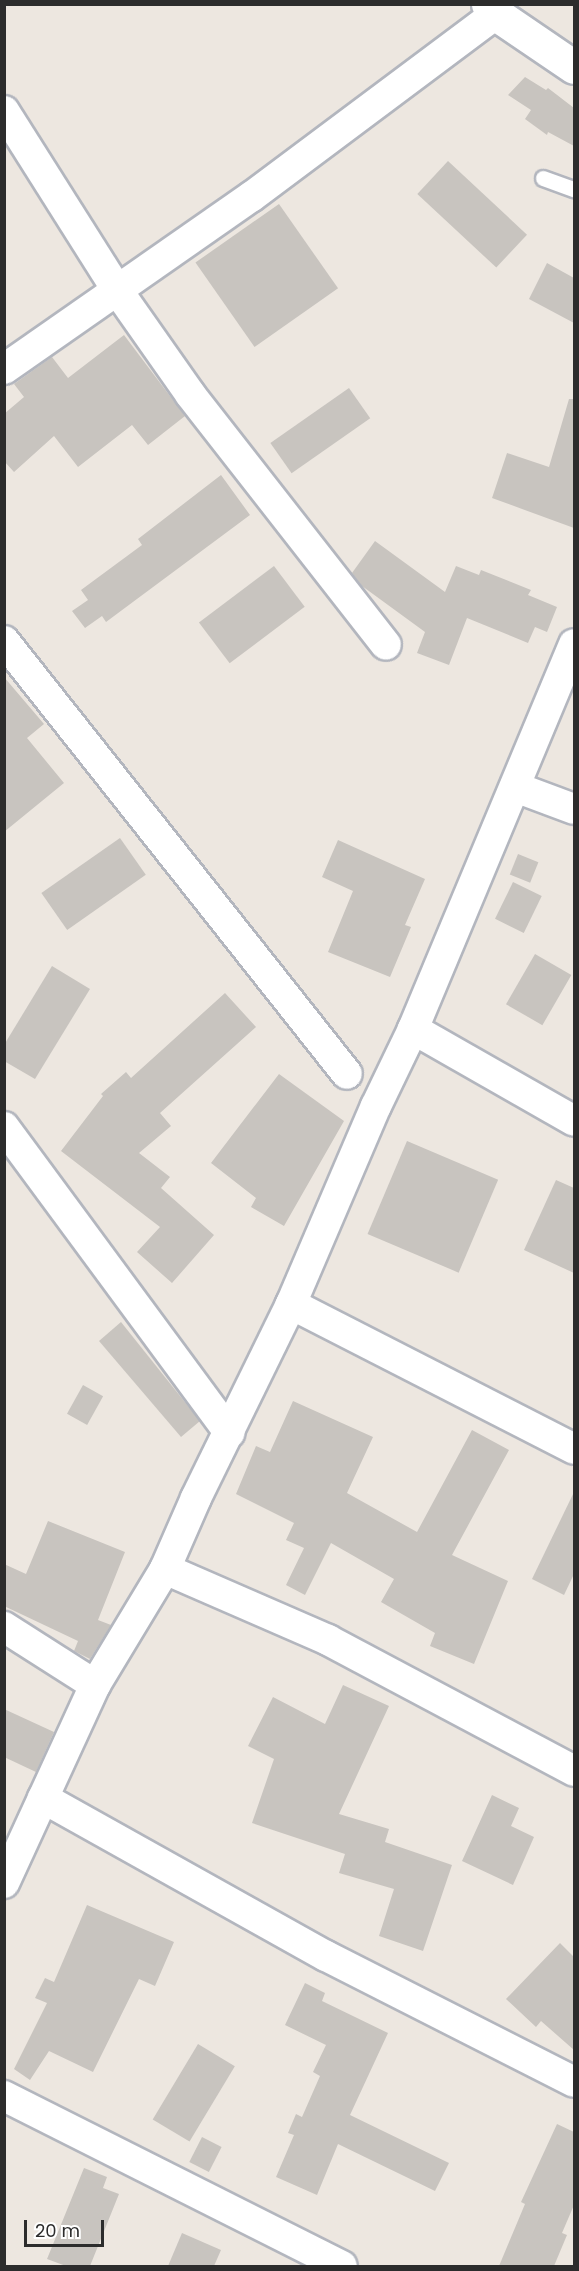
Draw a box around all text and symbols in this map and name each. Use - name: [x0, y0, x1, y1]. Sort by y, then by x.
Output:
- scale bar: [27, 2208, 106, 2246]
- text: 20 m: [35, 2218, 80, 2243]

